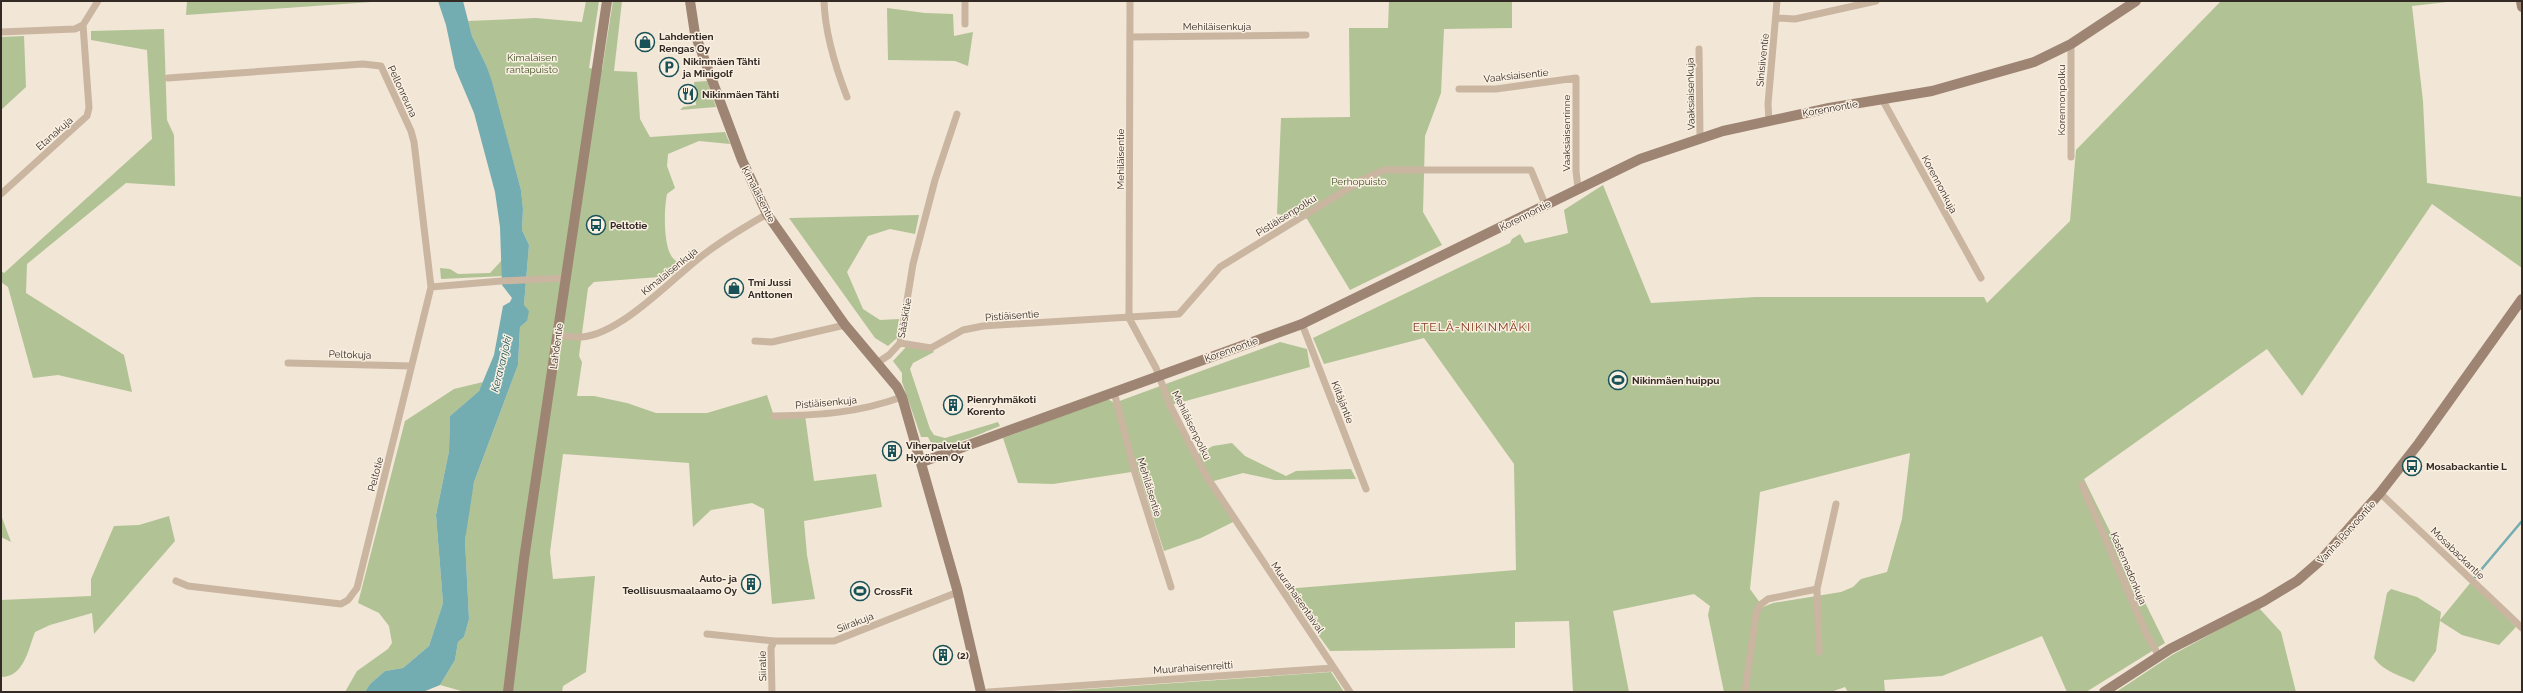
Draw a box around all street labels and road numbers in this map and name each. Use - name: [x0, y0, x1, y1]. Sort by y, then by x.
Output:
- street label: Mehiläisenkuja: [1183, 21, 1251, 32]
- street label: Sinisiiventie: [1754, 33, 1771, 87]
- street label: Vaaksiaisenkuja: [1684, 58, 1697, 130]
- street label: Pellonreuna: [386, 64, 419, 119]
- street label: Korennonpolku: [2056, 65, 2067, 135]
- street label: Vaaksiaisentie: [1483, 67, 1549, 84]
- street label: Vaaksiaisenrinne: [1561, 94, 1572, 171]
- street label: Korennontie: [1802, 98, 1859, 119]
- street label: Etanakuja: [34, 114, 75, 152]
- street label: Mehiläisentie: [1115, 128, 1126, 189]
- street label: Korennonkuja: [1920, 154, 1959, 215]
- street label: Kimalaisentie: [740, 164, 777, 224]
- street label: Pistiäisenpolku: [1254, 192, 1318, 238]
- street label: Korennontie: [1498, 198, 1553, 233]
- street label: Kimalaisenkuja: [639, 245, 700, 297]
- street label: Sääskitie: [896, 297, 913, 339]
- street label: Pistiäisentie: [985, 308, 1040, 323]
- street label: Lahdentie: [548, 322, 565, 370]
- street label: Korennontie: [1203, 335, 1260, 364]
- street label: Peltokuja: [328, 348, 372, 361]
- street label: Kiitäjäntie: [1329, 379, 1356, 425]
- street label: Mehiläisenpolku: [1170, 389, 1213, 462]
- street label: Pistiäisenkuja: [795, 394, 857, 411]
- street label: Peltotie: [366, 456, 385, 493]
- street label: Mehiläisentie: [1135, 456, 1164, 518]
- street label: Vanha Porvoontie: [2315, 498, 2378, 566]
- street label: Mosabackantie: [2429, 525, 2487, 582]
- street label: Kastemadonkuja: [2108, 530, 2149, 606]
- street label: Muurahaisentaival: [1269, 560, 1326, 635]
- street label: Siirakuja: [835, 610, 875, 634]
- street label: Siiratie: [757, 650, 768, 681]
- street label: Muurahaisenreitti: [1153, 659, 1233, 676]

